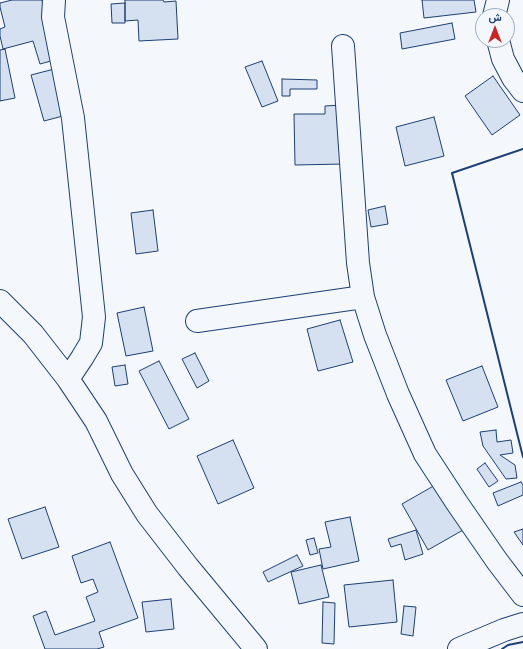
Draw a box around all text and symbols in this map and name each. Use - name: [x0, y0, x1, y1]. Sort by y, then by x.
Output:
- north arrow: [475, 8, 515, 48]
- text: ش: [488, 10, 502, 24]

